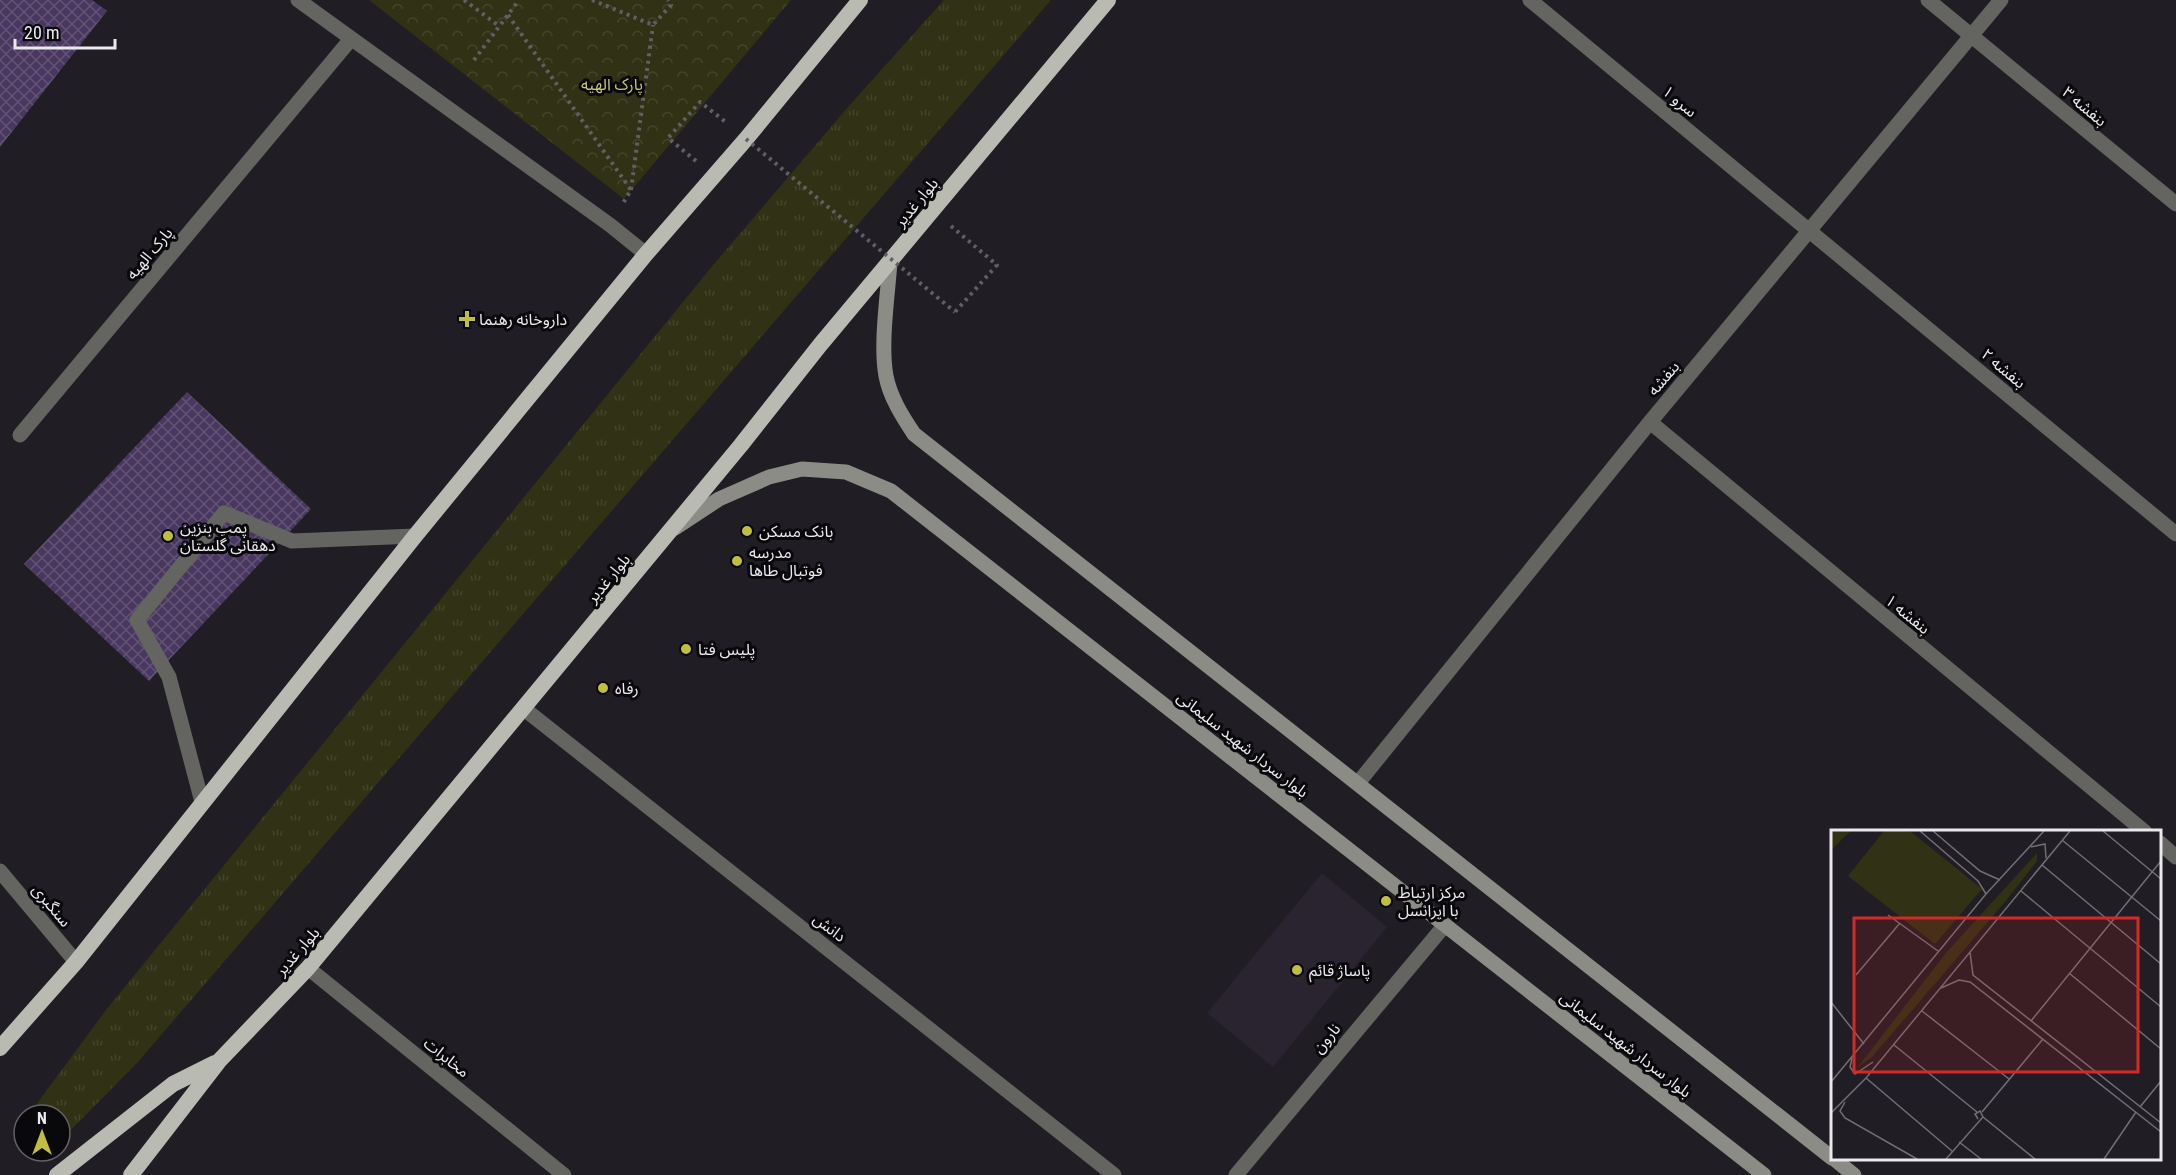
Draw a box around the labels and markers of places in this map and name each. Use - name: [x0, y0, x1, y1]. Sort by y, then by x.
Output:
- place label: داروخانه رهنما: [479, 310, 567, 329]
- marker: داروخانه رهنما: [460, 312, 474, 326]
- place label: پمپ بنزین دهقانی گلستان: [180, 518, 276, 555]
- place label: بانک مسکن: [759, 522, 833, 541]
- marker: بانک مسکن: [740, 524, 754, 538]
- marker: پمپ بنزین دهقانی گلستان: [161, 529, 175, 543]
- place label: مدرسه فوتبال طاها: [749, 543, 823, 581]
- marker: مدرسه فوتبال طاها: [730, 554, 744, 568]
- place label: پلیس فتا: [698, 640, 755, 660]
- marker: پلیس فتا: [679, 642, 693, 656]
- place label: رفاه: [615, 679, 639, 698]
- marker: رفاه: [596, 681, 610, 695]
- place label: مرکز ارتباط با ایرانسل: [1398, 883, 1465, 920]
- marker: مرکز ارتباط با ایرانسل: [1379, 894, 1393, 908]
- place label: پاساژ قائم: [1309, 961, 1370, 983]
- marker: پاساژ قائم: [1290, 963, 1304, 977]

